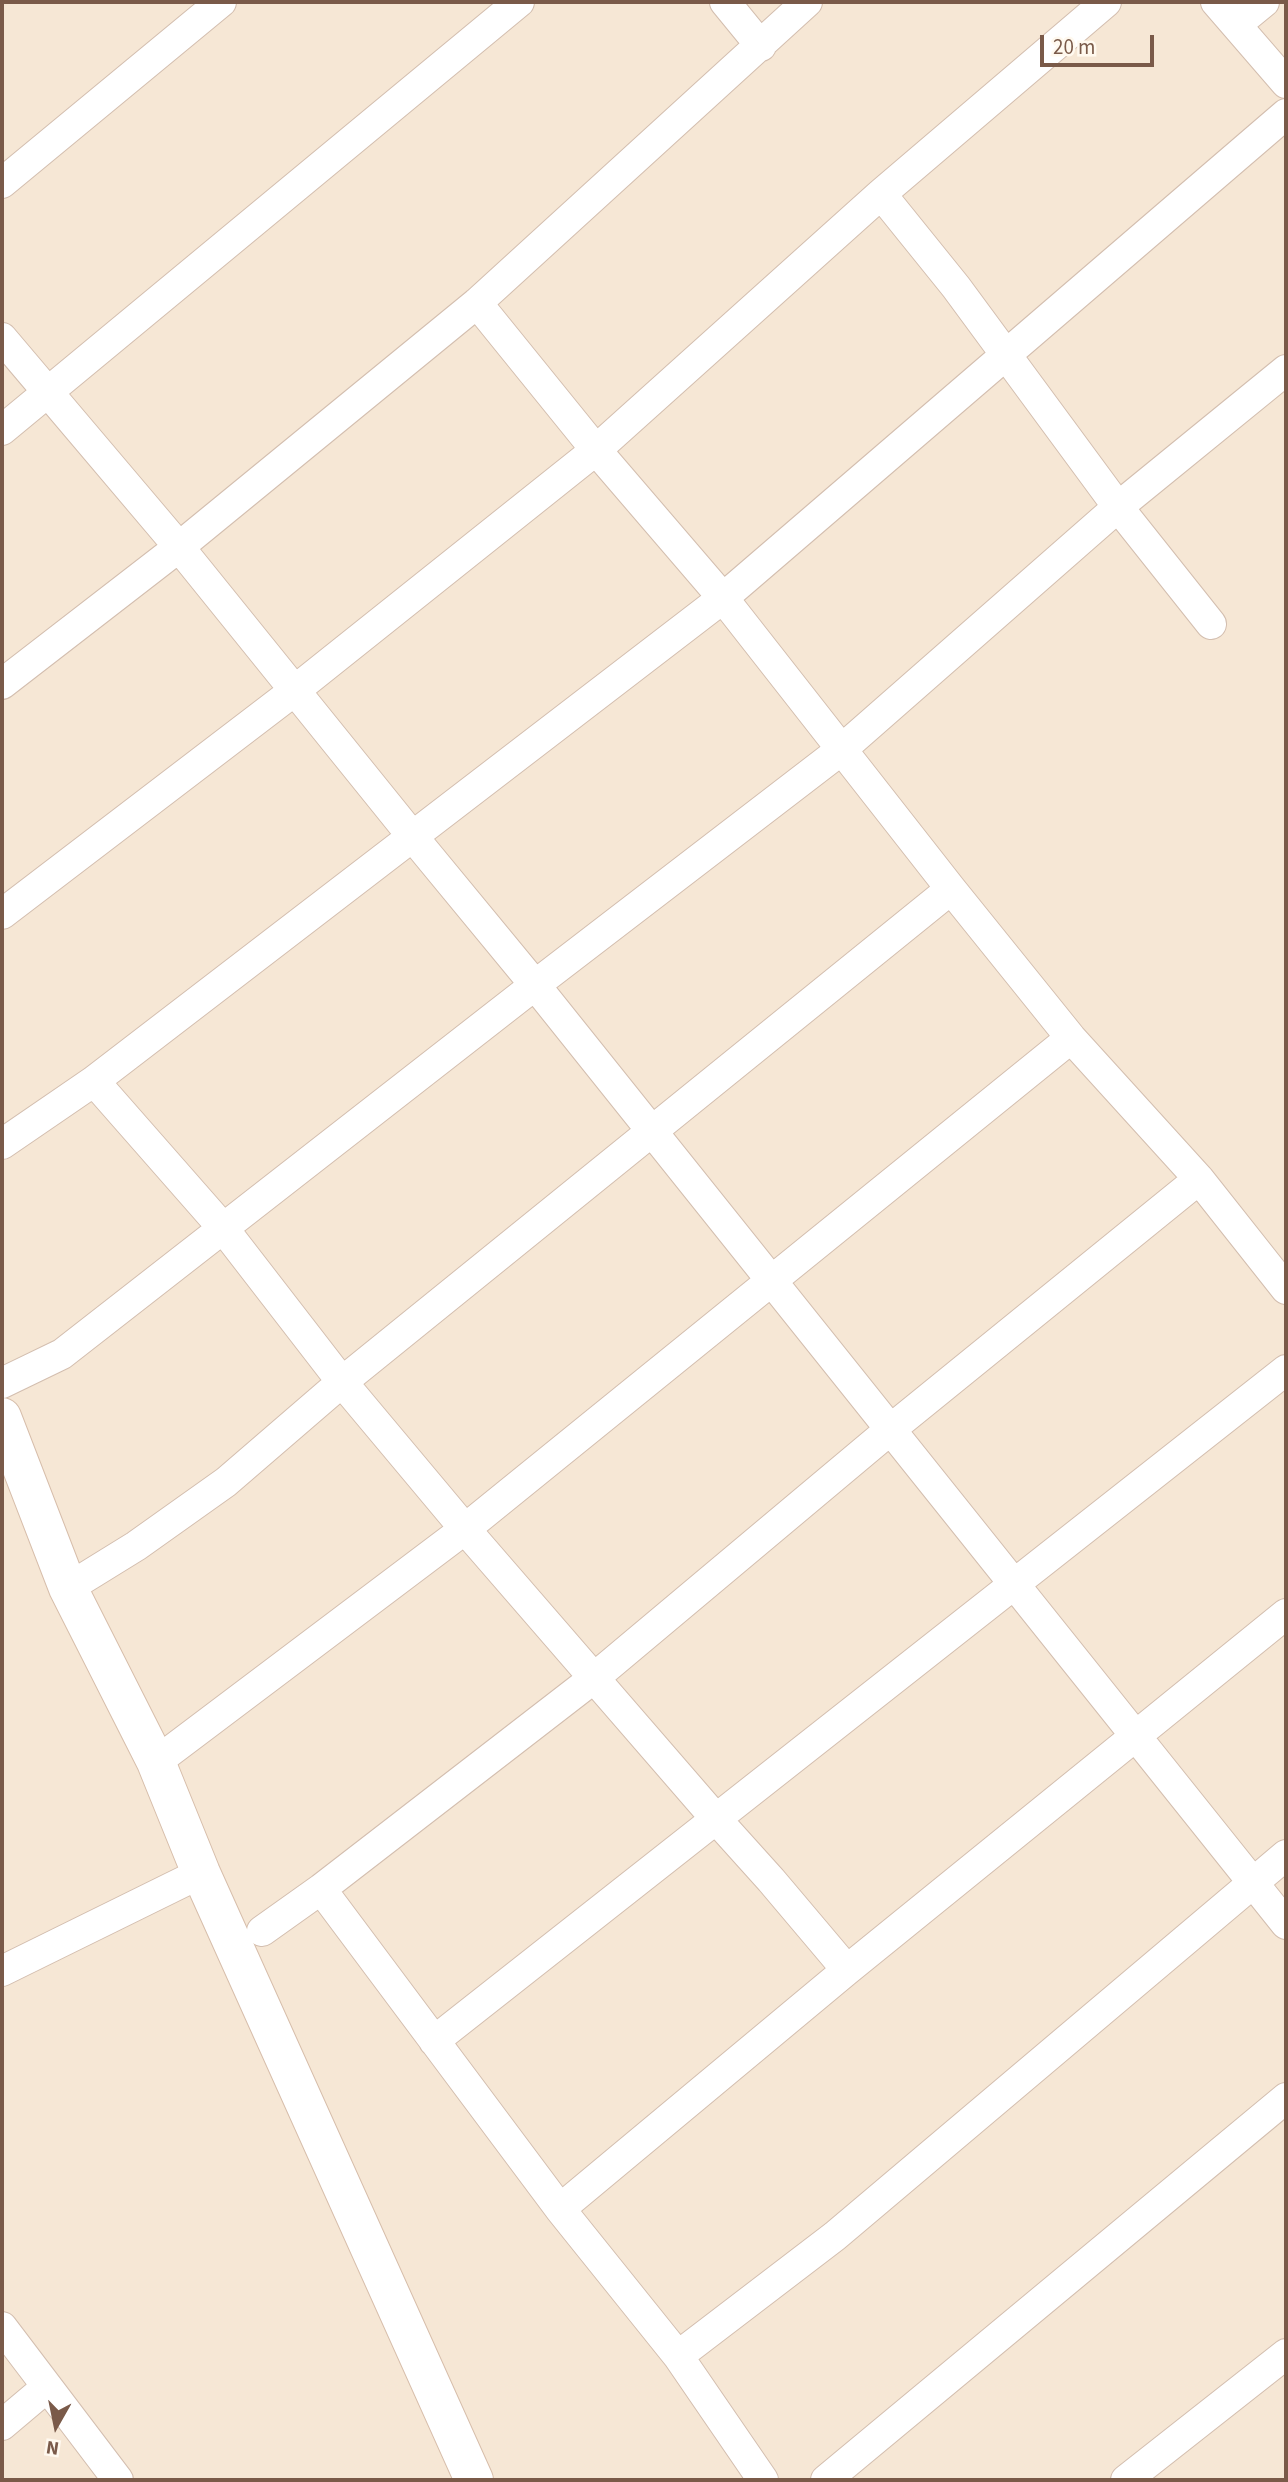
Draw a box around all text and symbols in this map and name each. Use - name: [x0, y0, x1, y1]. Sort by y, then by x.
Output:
- scale bar: [1043, 21, 1157, 65]
- text: 20 m: [1053, 32, 1095, 62]
- north arrow: [21, 2391, 91, 2461]
- text: N: [44, 2433, 61, 2462]

